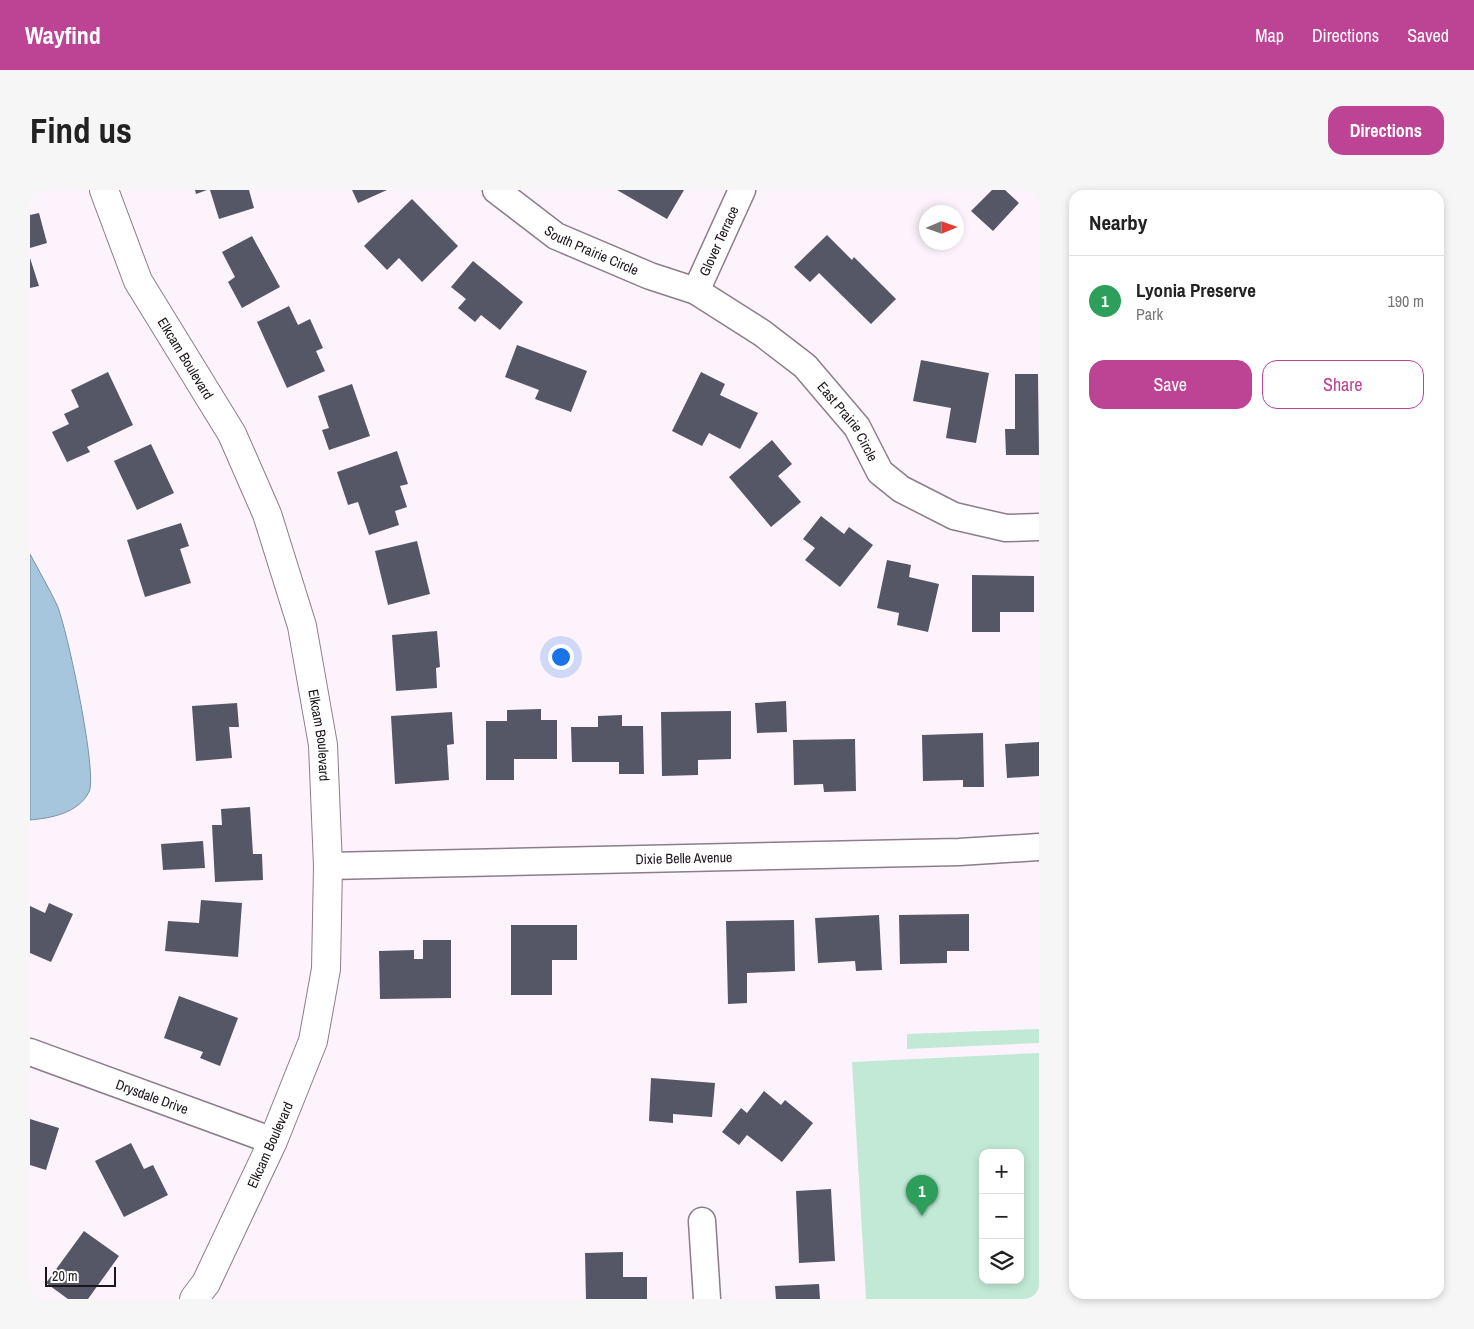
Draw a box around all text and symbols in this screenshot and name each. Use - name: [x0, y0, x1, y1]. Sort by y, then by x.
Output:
- text: Wayfind: [25, 19, 101, 51]
- text: Map: [1255, 23, 1284, 48]
- text: Directions: [1312, 23, 1379, 48]
- text: Saved: [1407, 23, 1449, 48]
- button: Directions: [1328, 106, 1444, 155]
- text: Find us: [30, 107, 132, 154]
- street label: Glover Terrace: [695, 203, 743, 279]
- north arrow: [919, 205, 964, 250]
- text: Nearby: [1089, 208, 1147, 237]
- street label: South Prairie Circle: [541, 221, 641, 279]
- text: Lyonia Preserve: [1136, 277, 1256, 303]
- text: 1: [1101, 290, 1109, 312]
- text: 190 m: [1388, 290, 1424, 312]
- text: Park: [1136, 303, 1163, 325]
- street label: Elkcam Boulevard: [154, 314, 217, 403]
- button: Save: [1089, 360, 1252, 409]
- button: Share: [1262, 360, 1424, 409]
- street label: East Prairie Circle: [813, 378, 882, 464]
- your location: [548, 644, 574, 670]
- street label: Elkcam Boulevard: [304, 688, 333, 781]
- street label: Dixie Belle Avenue: [635, 848, 733, 868]
- street label: Drysdale Drive: [113, 1075, 191, 1118]
- street label: Elkcam Boulevard: [243, 1099, 297, 1191]
- map controls: [979, 1149, 1024, 1284]
- button: +: [979, 1149, 1024, 1194]
- pin: 1: [906, 1175, 938, 1216]
- button: −: [979, 1194, 1024, 1239]
- button: layers: [979, 1239, 1024, 1284]
- scale bar: [45, 1264, 116, 1287]
- text: 20 m: [52, 1267, 78, 1285]

